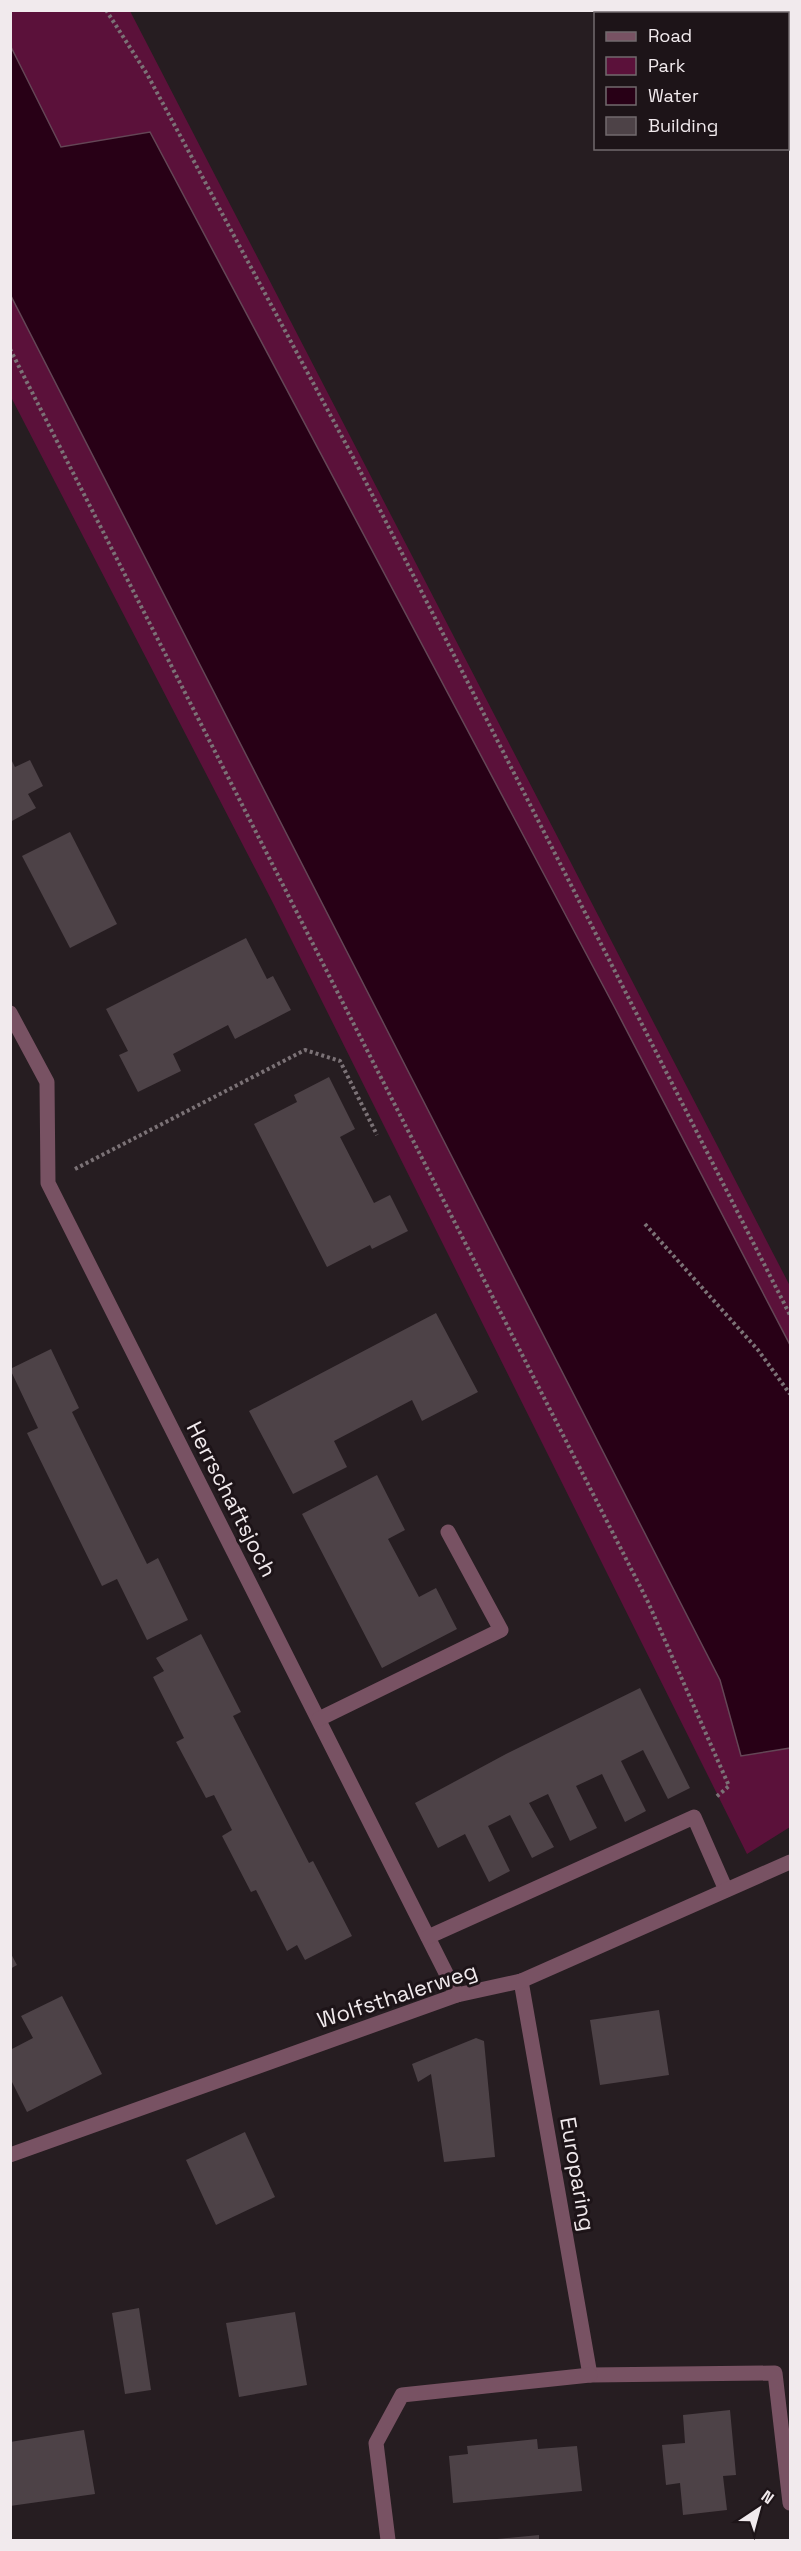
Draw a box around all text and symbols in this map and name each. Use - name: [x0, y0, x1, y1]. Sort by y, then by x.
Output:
- legend: [594, 12, 789, 150]
- text: Road: [648, 24, 692, 47]
- text: Park: [648, 54, 686, 77]
- text: Water: [648, 84, 699, 107]
- text: Building: [648, 114, 718, 137]
- street label: Herrschaftsjoch: [181, 1417, 283, 1581]
- street label: Wolfsthalerweg: [314, 1956, 480, 2034]
- street label: Europaring: [554, 2115, 602, 2233]
- north arrow: [729, 2479, 789, 2539]
- text: N: [757, 2486, 778, 2509]

